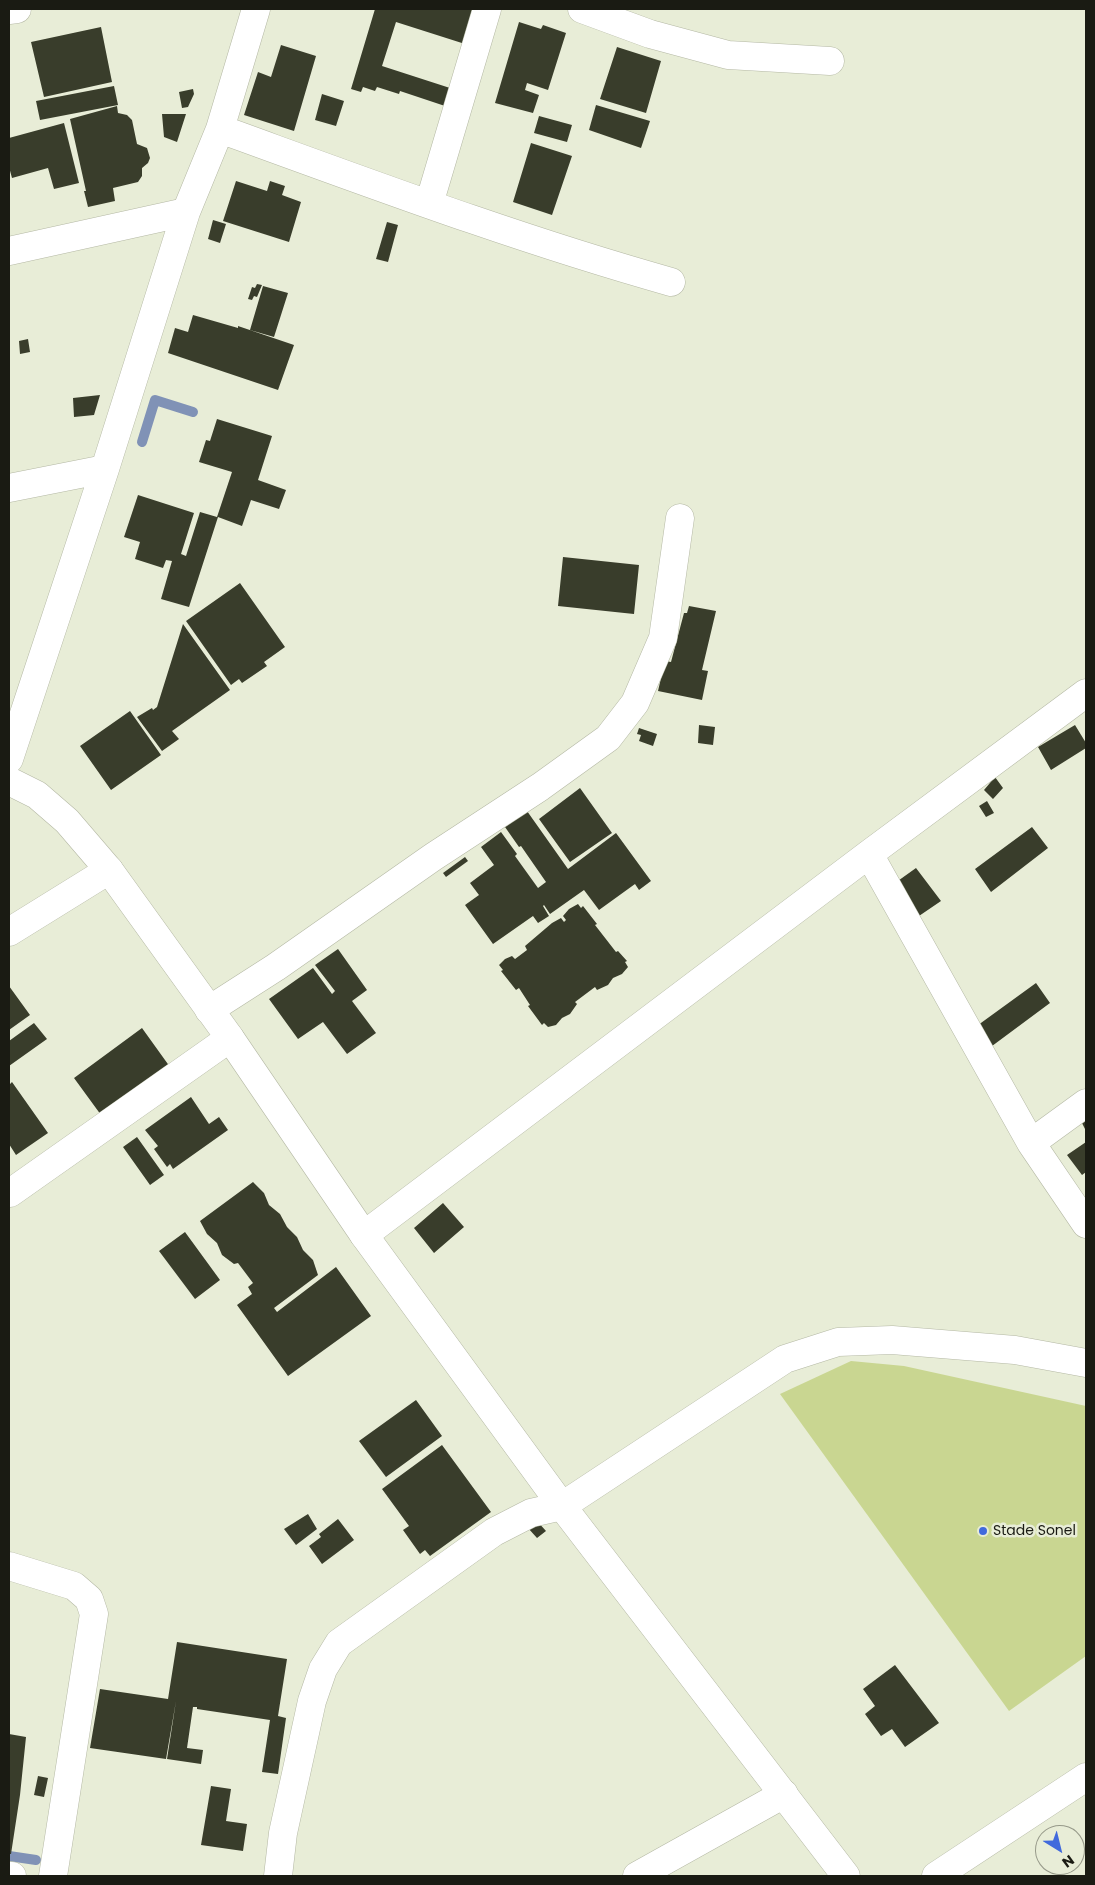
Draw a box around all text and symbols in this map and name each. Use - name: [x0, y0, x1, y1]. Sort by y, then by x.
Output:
- place label: Stade Sonel: [993, 1523, 1076, 1539]
- marker: Stade Sonel: [977, 1525, 989, 1537]
- north arrow: [1035, 1825, 1085, 1875]
- text: N: [1058, 1850, 1078, 1873]

